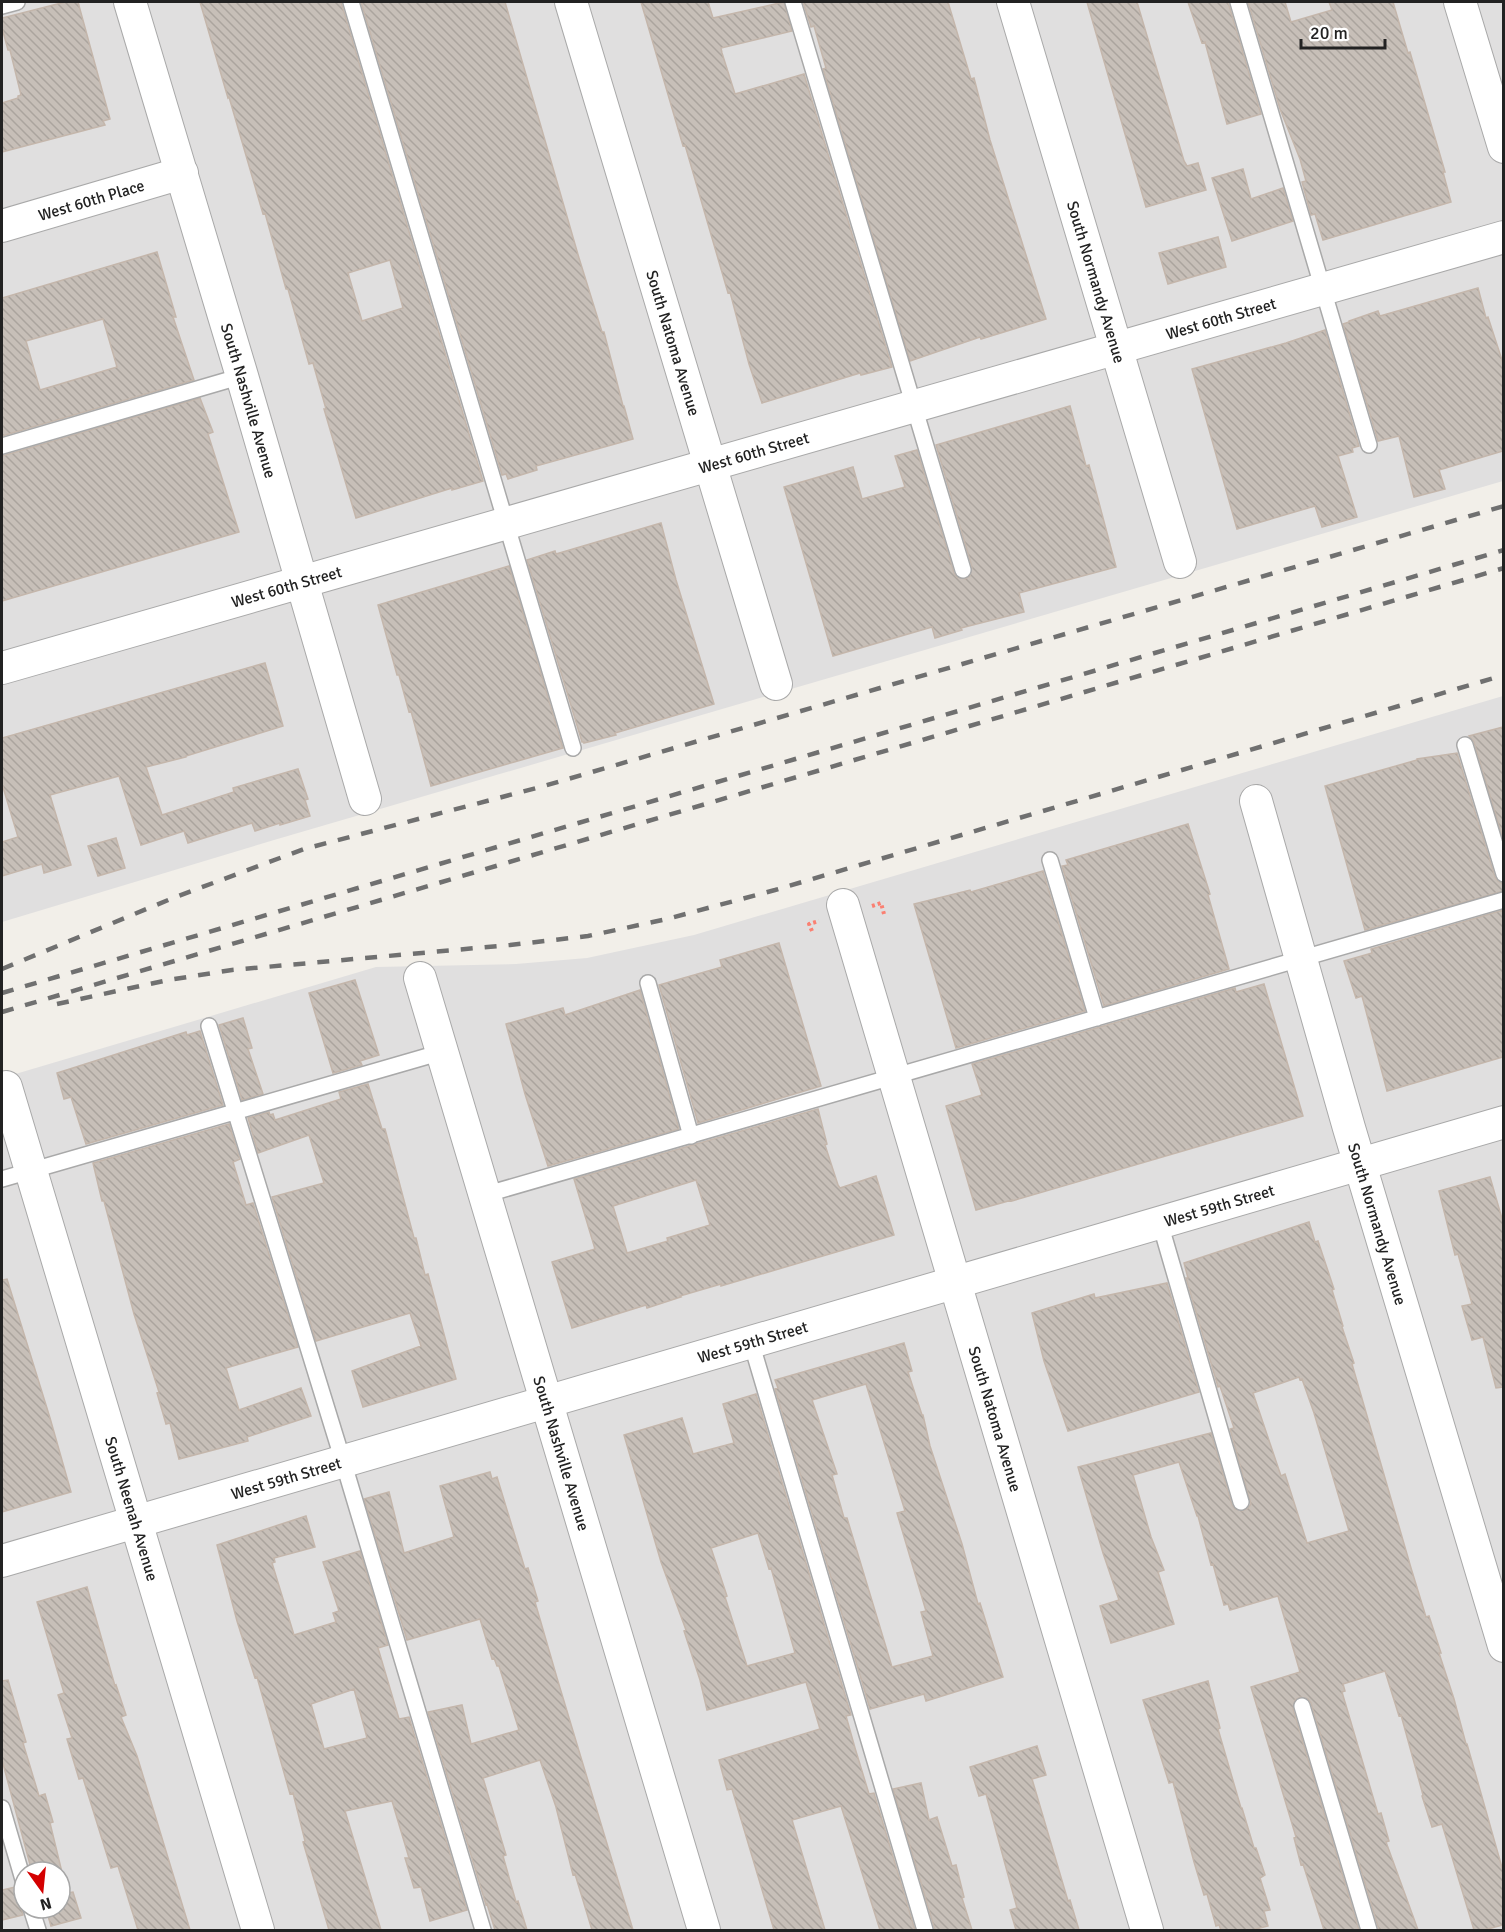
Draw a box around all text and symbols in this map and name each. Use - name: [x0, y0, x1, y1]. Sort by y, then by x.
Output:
- scale bar: [1301, 12, 1385, 50]
- text: 20 m: [1310, 22, 1348, 44]
- street label: West 60th Place: [36, 176, 147, 226]
- street label: South Normandy Avenue: [1062, 199, 1129, 366]
- street label: South Natoma Avenue: [641, 268, 704, 418]
- street label: West 60th Street: [1164, 294, 1279, 345]
- street label: South Nashville Avenue: [216, 321, 280, 481]
- street label: West 60th Street: [696, 428, 812, 479]
- street label: West 60th Street: [229, 562, 345, 613]
- street label: South Normandy Avenue: [1343, 1141, 1410, 1308]
- street label: West 59th Street: [1162, 1181, 1277, 1232]
- street label: West 59th Street: [695, 1317, 811, 1368]
- street label: South Natoma Avenue: [963, 1344, 1026, 1494]
- street label: South Nashville Avenue: [528, 1374, 593, 1533]
- street label: South Neenah Avenue: [100, 1434, 162, 1584]
- street label: West 59th Street: [229, 1453, 344, 1505]
- north arrow: [12, 1860, 72, 1920]
- text: N: [38, 1892, 54, 1915]

